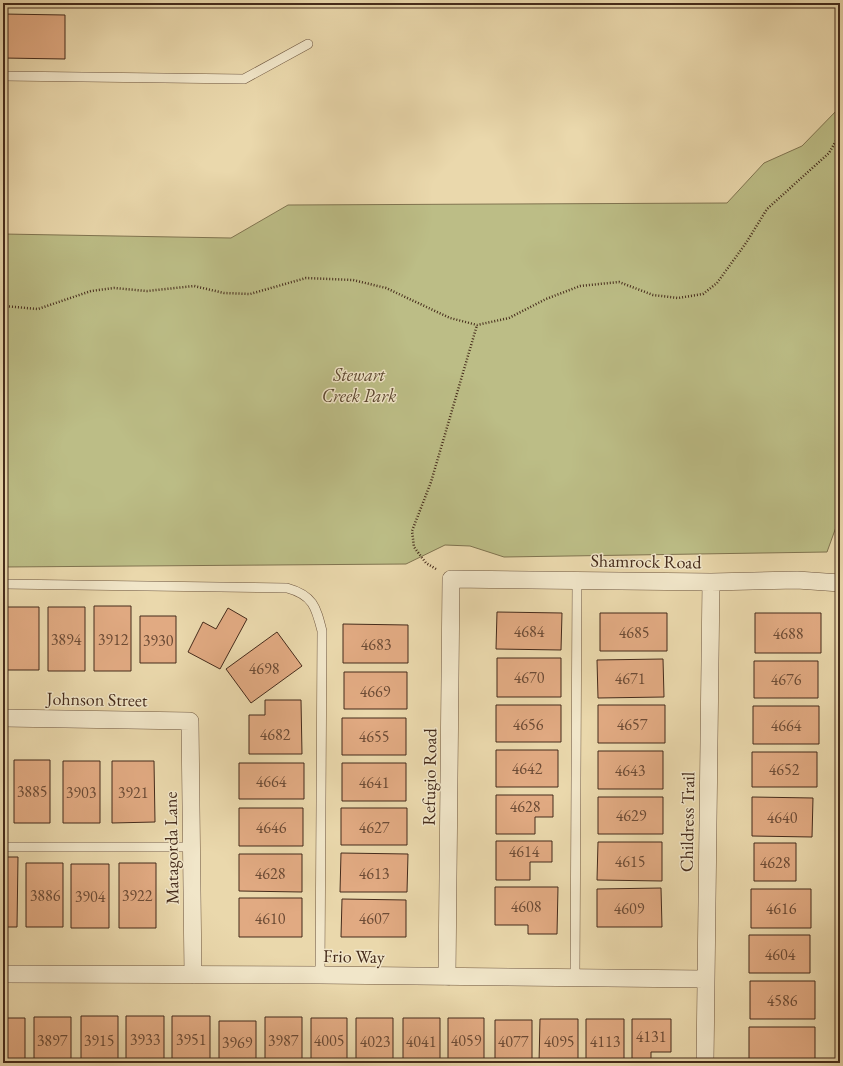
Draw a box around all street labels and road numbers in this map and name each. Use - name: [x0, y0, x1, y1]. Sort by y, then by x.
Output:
- street label: Shamrock Road: [590, 549, 702, 573]
- street label: Johnson Street: [44, 687, 148, 711]
- street label: Refugio Road: [417, 727, 441, 826]
- street label: Childress Trail: [675, 772, 699, 872]
- street label: Matagorda Lane: [159, 791, 183, 905]
- street label: Frio Way: [323, 944, 385, 968]

